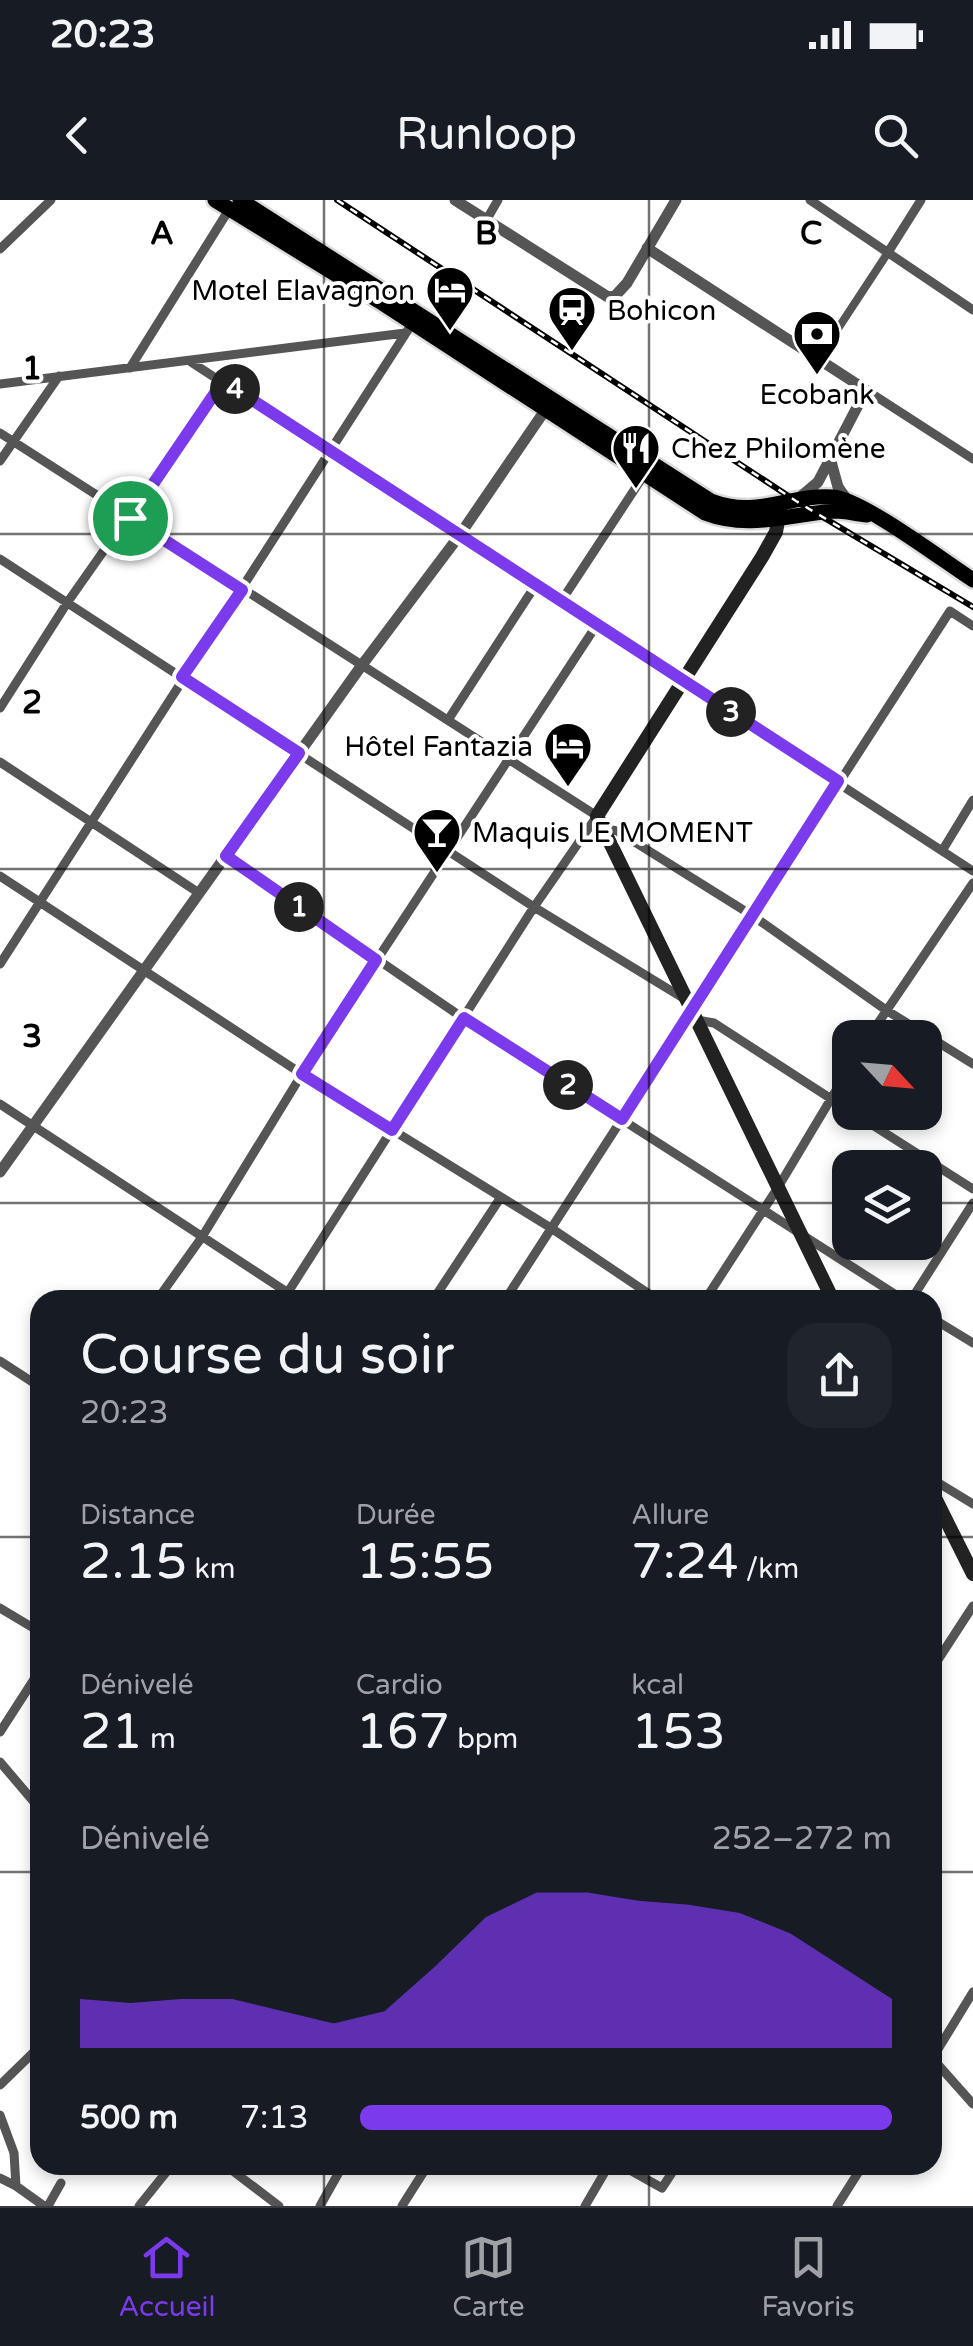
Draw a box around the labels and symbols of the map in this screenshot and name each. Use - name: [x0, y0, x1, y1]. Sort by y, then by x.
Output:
- text: A: [150, 215, 174, 253]
- text: B: [475, 215, 497, 253]
- text: C: [800, 215, 822, 253]
- hotel icon: Motel Elavagnon: [424, 264, 476, 332]
- place label: Motel Elavagnon: [191, 274, 415, 308]
- station icon: Bohicon: [546, 284, 598, 352]
- place label: Bohicon: [607, 294, 716, 328]
- bank icon: Ecobank: [791, 308, 843, 376]
- text: 1: [22, 350, 42, 388]
- pin: 4: [210, 364, 260, 414]
- place label: Ecobank: [759, 378, 875, 412]
- restaurant icon: Chez Philomène: [610, 422, 662, 490]
- place label: Chez Philomène: [671, 432, 886, 466]
- pin: [88, 476, 173, 561]
- text: 2: [22, 684, 42, 722]
- pin: 3: [706, 687, 756, 737]
- hotel icon: Hôtel Fantazia: [542, 720, 594, 788]
- place label: Hôtel Fantazia: [344, 730, 533, 764]
- bar icon: Maquis LE MOMENT: [411, 806, 463, 874]
- place label: Maquis LE MOMENT: [472, 816, 753, 850]
- pin: 1: [274, 882, 324, 932]
- text: 3: [22, 1018, 42, 1056]
- north arrow: [832, 1020, 942, 1130]
- pin: 2: [543, 1060, 593, 1110]

